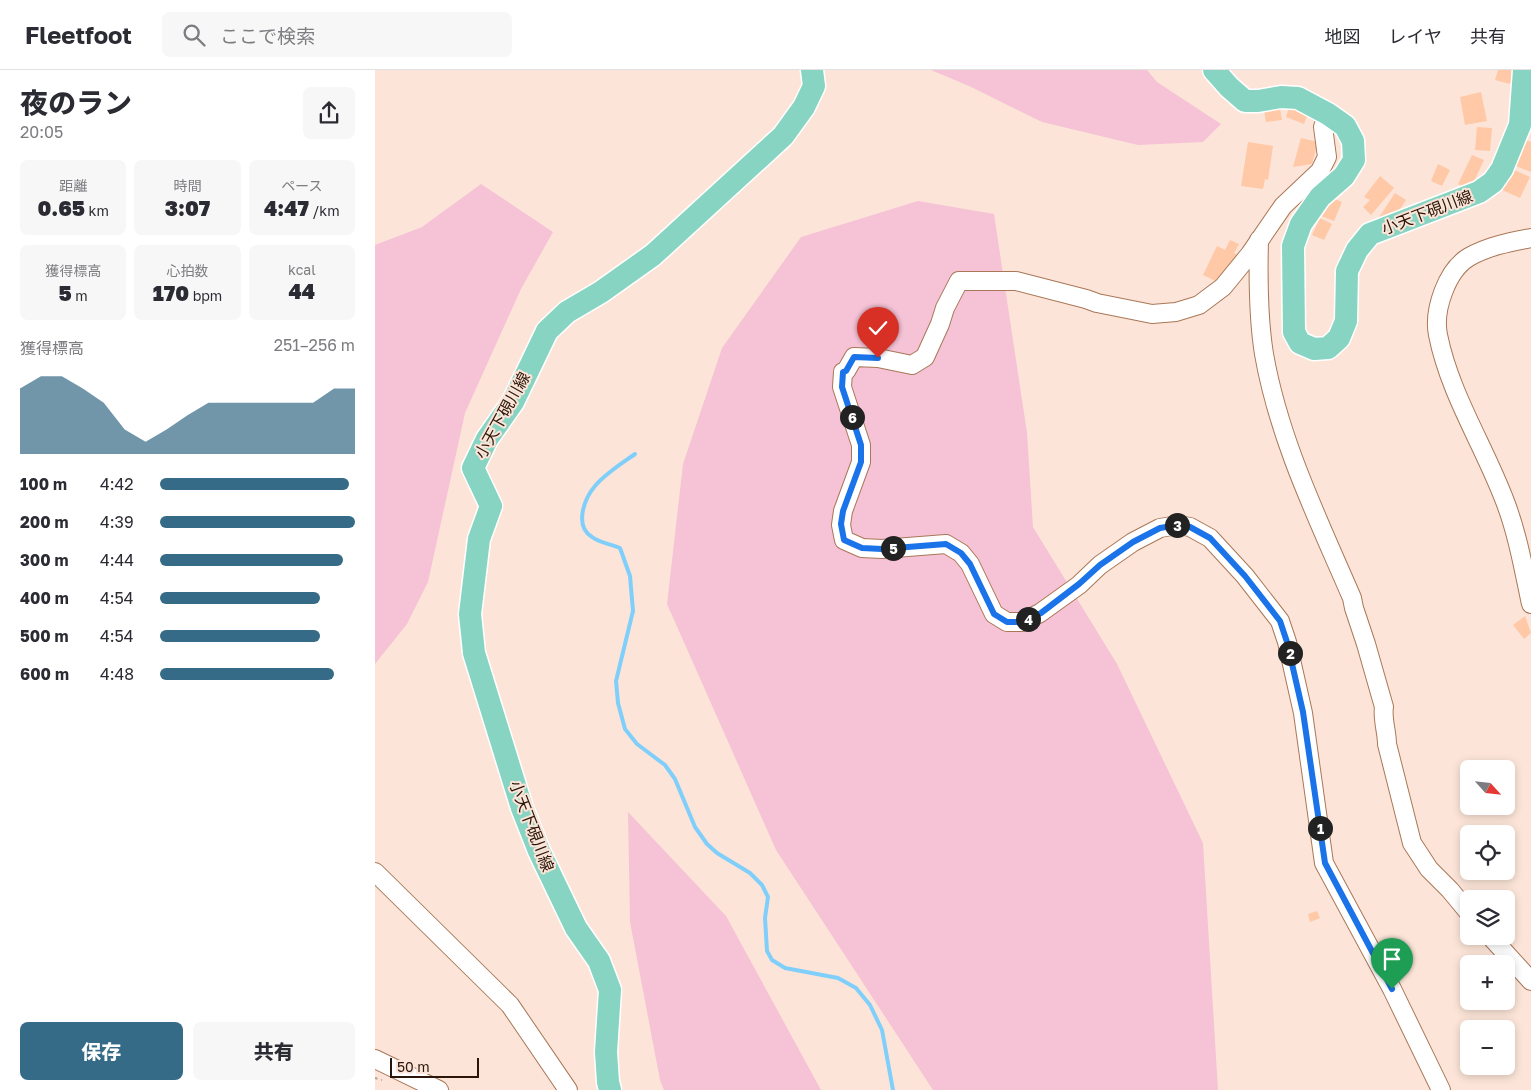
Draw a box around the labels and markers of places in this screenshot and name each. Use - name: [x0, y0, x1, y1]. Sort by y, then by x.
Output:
- pin: [857, 307, 899, 358]
- pin: 6: [839, 404, 865, 430]
- pin: 3: [1165, 512, 1189, 538]
- pin: 5: [881, 536, 905, 560]
- pin: 4: [1015, 606, 1041, 632]
- pin: 2: [1277, 640, 1303, 666]
- pin: 1: [1307, 816, 1333, 840]
- pin: [1371, 938, 1413, 989]

